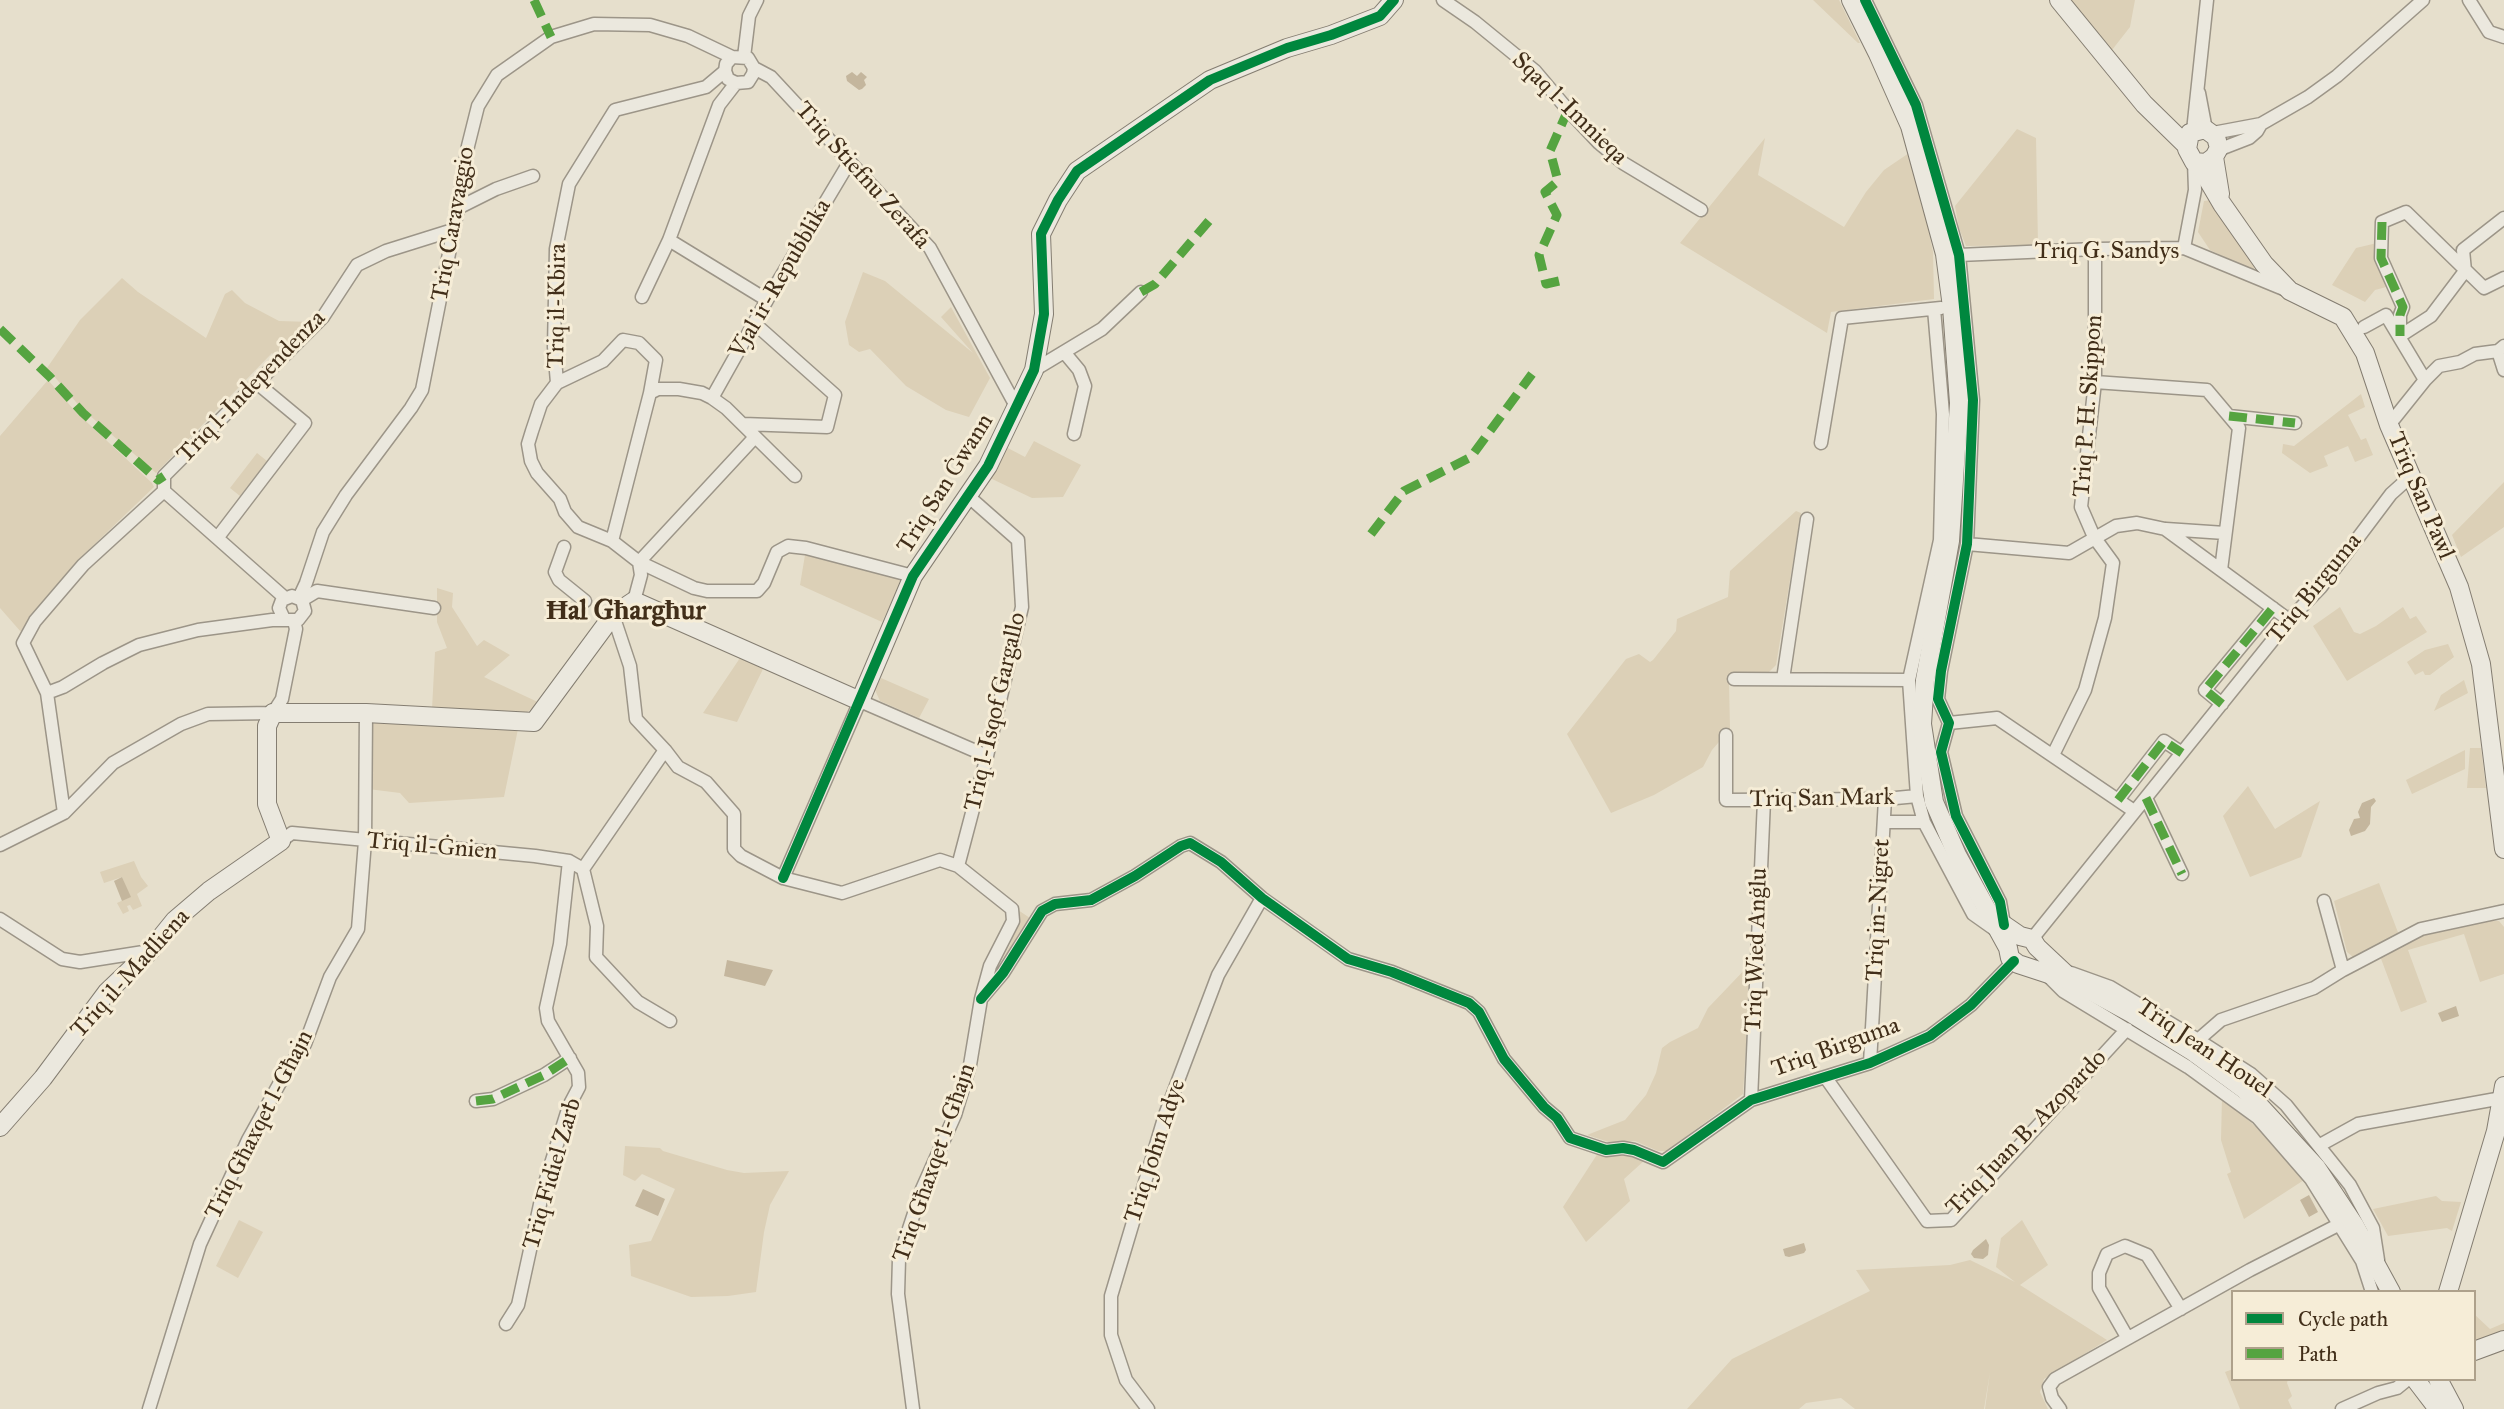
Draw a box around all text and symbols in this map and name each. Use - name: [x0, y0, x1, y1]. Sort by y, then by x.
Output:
- street label: Sqaq l-Imnieqa: [1505, 47, 1633, 171]
- street label: Triq Stiefnu Zerafa: [788, 96, 936, 256]
- street label: Triq Caravaggio: [426, 145, 482, 303]
- street label: Vjal ir-Repubblika: [724, 194, 838, 364]
- street label: Triq G. Sandys: [2035, 238, 2179, 266]
- street label: Triq il-Kbira: [543, 243, 573, 369]
- street label: Triq l-Independenza: [172, 305, 332, 469]
- street label: Triq P. H. Skippon: [2068, 314, 2110, 498]
- street label: Triq San Ġwann: [892, 409, 1000, 559]
- street label: Triq San Pawl: [2380, 428, 2460, 564]
- street label: Triq Birguma: [2262, 528, 2368, 650]
- district label: Ħal Għargħur: [546, 595, 706, 629]
- street label: Triq l-Isqof Gargallo: [959, 610, 1033, 814]
- street label: Triq San Mark: [1749, 783, 1895, 815]
- street label: Triq il-Ġnien: [366, 827, 498, 867]
- street label: Triq in-Nigret: [1861, 838, 1897, 982]
- street label: Triq Wied Anġlu: [1740, 867, 1774, 1033]
- street label: Triq il-Madliena: [65, 903, 197, 1045]
- street label: Triq Jean Houel: [2131, 993, 2277, 1105]
- street label: Triq Birguma: [1768, 1012, 1904, 1084]
- street label: Triq Għaxqet l-Għajn: [200, 1026, 320, 1224]
- street label: Triq Juan B. Azopardo: [1941, 1044, 2113, 1222]
- street label: Triq Għaxqet l-Għajn: [888, 1060, 982, 1266]
- street label: Triq John Adye: [1119, 1075, 1193, 1227]
- street label: Triq Fidiel Zarb: [518, 1095, 588, 1253]
- legend: [2231, 1290, 2476, 1381]
- text: Cycle path: [2298, 1306, 2388, 1332]
- text: Path: [2298, 1341, 2338, 1367]

